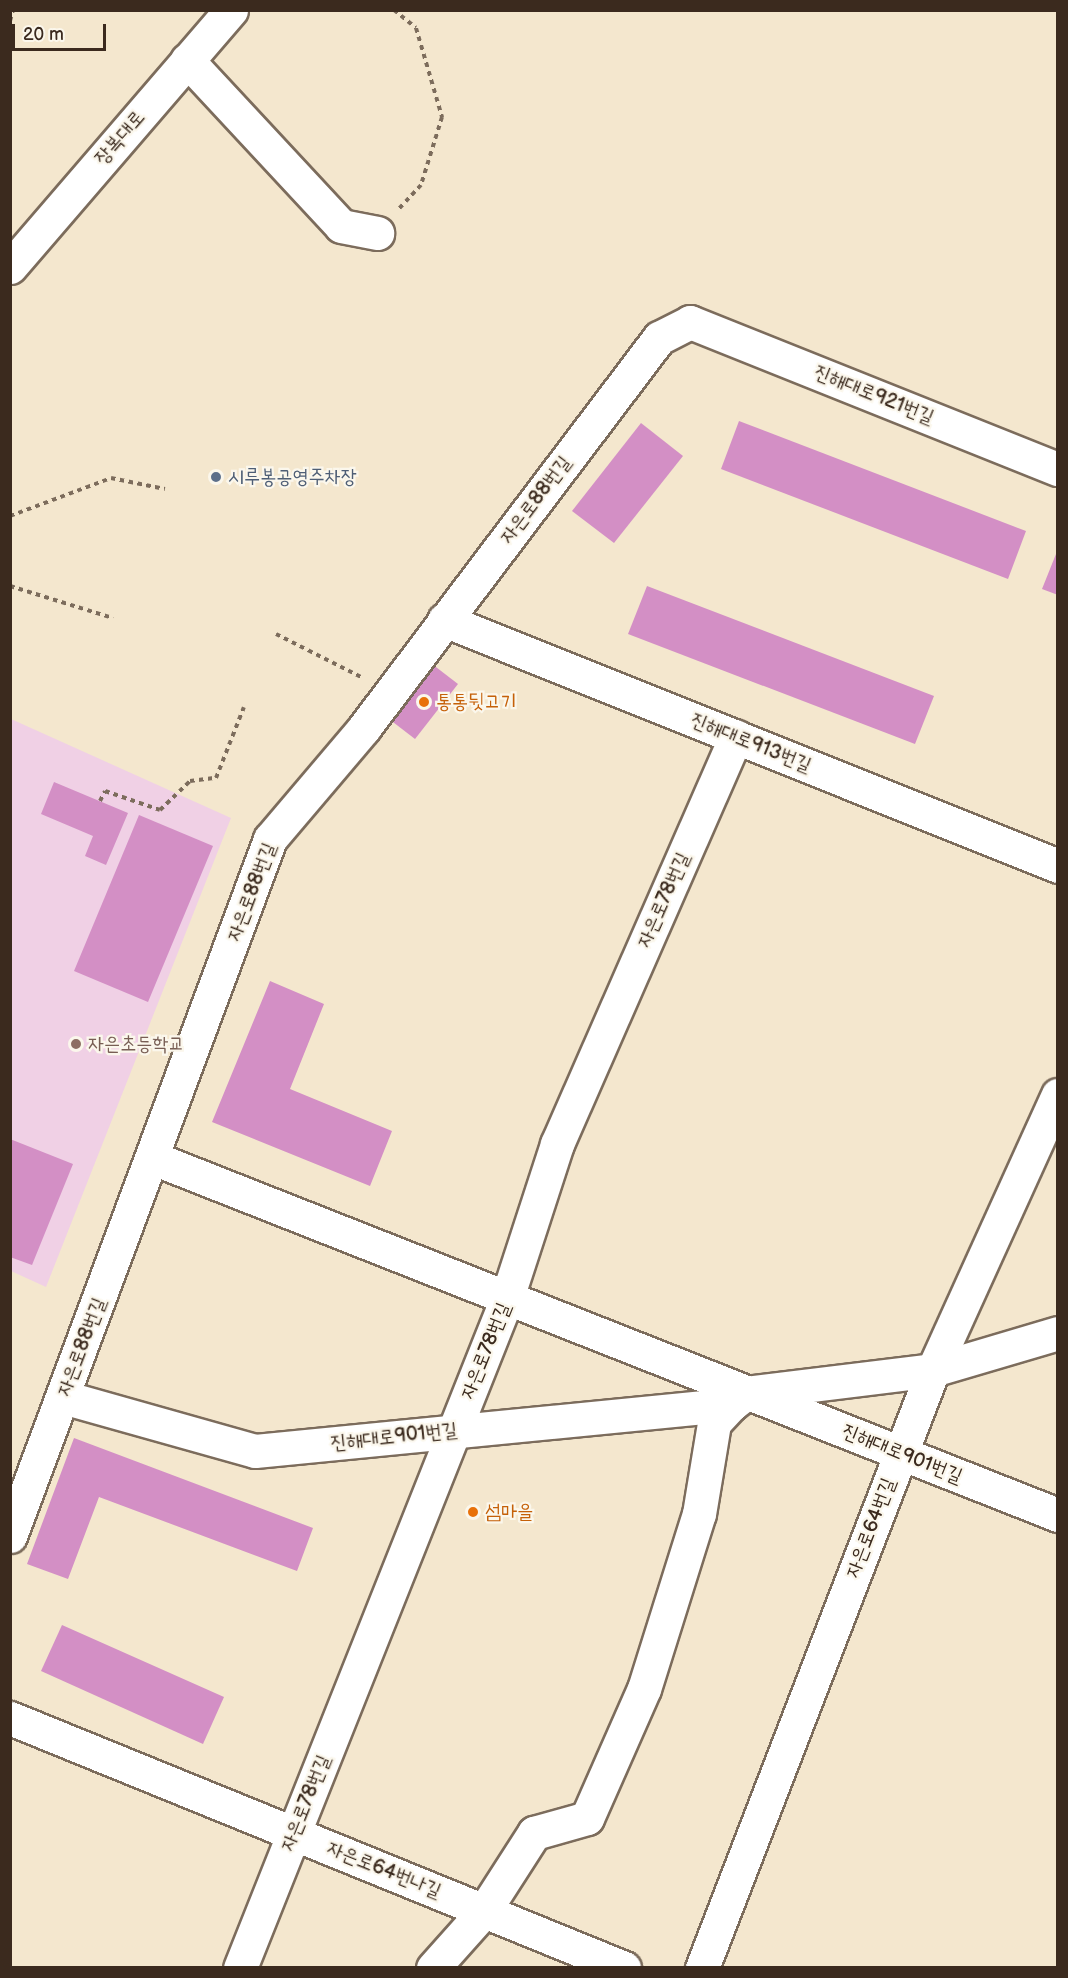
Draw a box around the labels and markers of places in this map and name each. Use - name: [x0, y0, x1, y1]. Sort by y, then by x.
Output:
- place label: 시루봉공영주차장: [228, 465, 357, 489]
- marker: 시루봉공영주차장: [209, 470, 223, 484]
- place label: 통통뒷고기: [436, 690, 516, 714]
- marker: 통통뒷고기: [417, 695, 431, 709]
- place label: 자은초등학교: [88, 1032, 185, 1056]
- marker: 자은초등학교: [69, 1037, 83, 1051]
- place label: 섬마을: [485, 1500, 533, 1524]
- marker: 섬마을: [466, 1505, 480, 1519]

